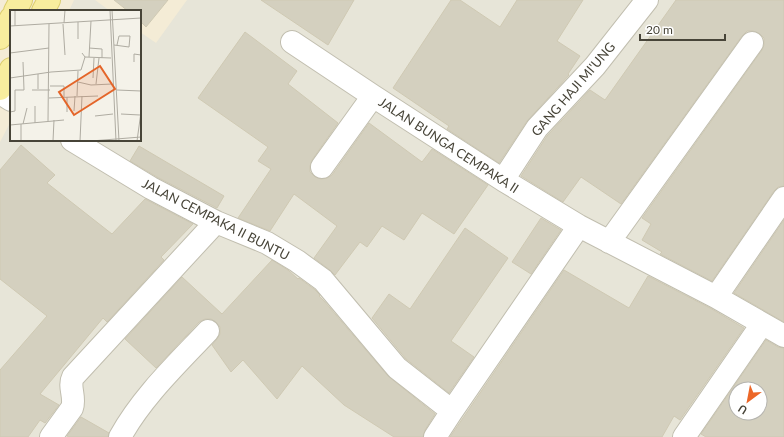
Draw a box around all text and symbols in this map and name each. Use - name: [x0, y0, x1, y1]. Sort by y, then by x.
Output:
- inset map: [10, 10, 141, 141]
- scale bar: [640, 16, 725, 42]
- text: 20 m: [646, 22, 673, 37]
- street label: GANG HAJI MI'UNG: [528, 39, 618, 139]
- street label: JALAN BUNGA CEMPAKA II: [376, 94, 522, 196]
- street label: JALAN CEMPAKA II BUNTU: [140, 175, 292, 263]
- north arrow: [728, 381, 768, 421]
- text: U: [736, 402, 749, 418]

